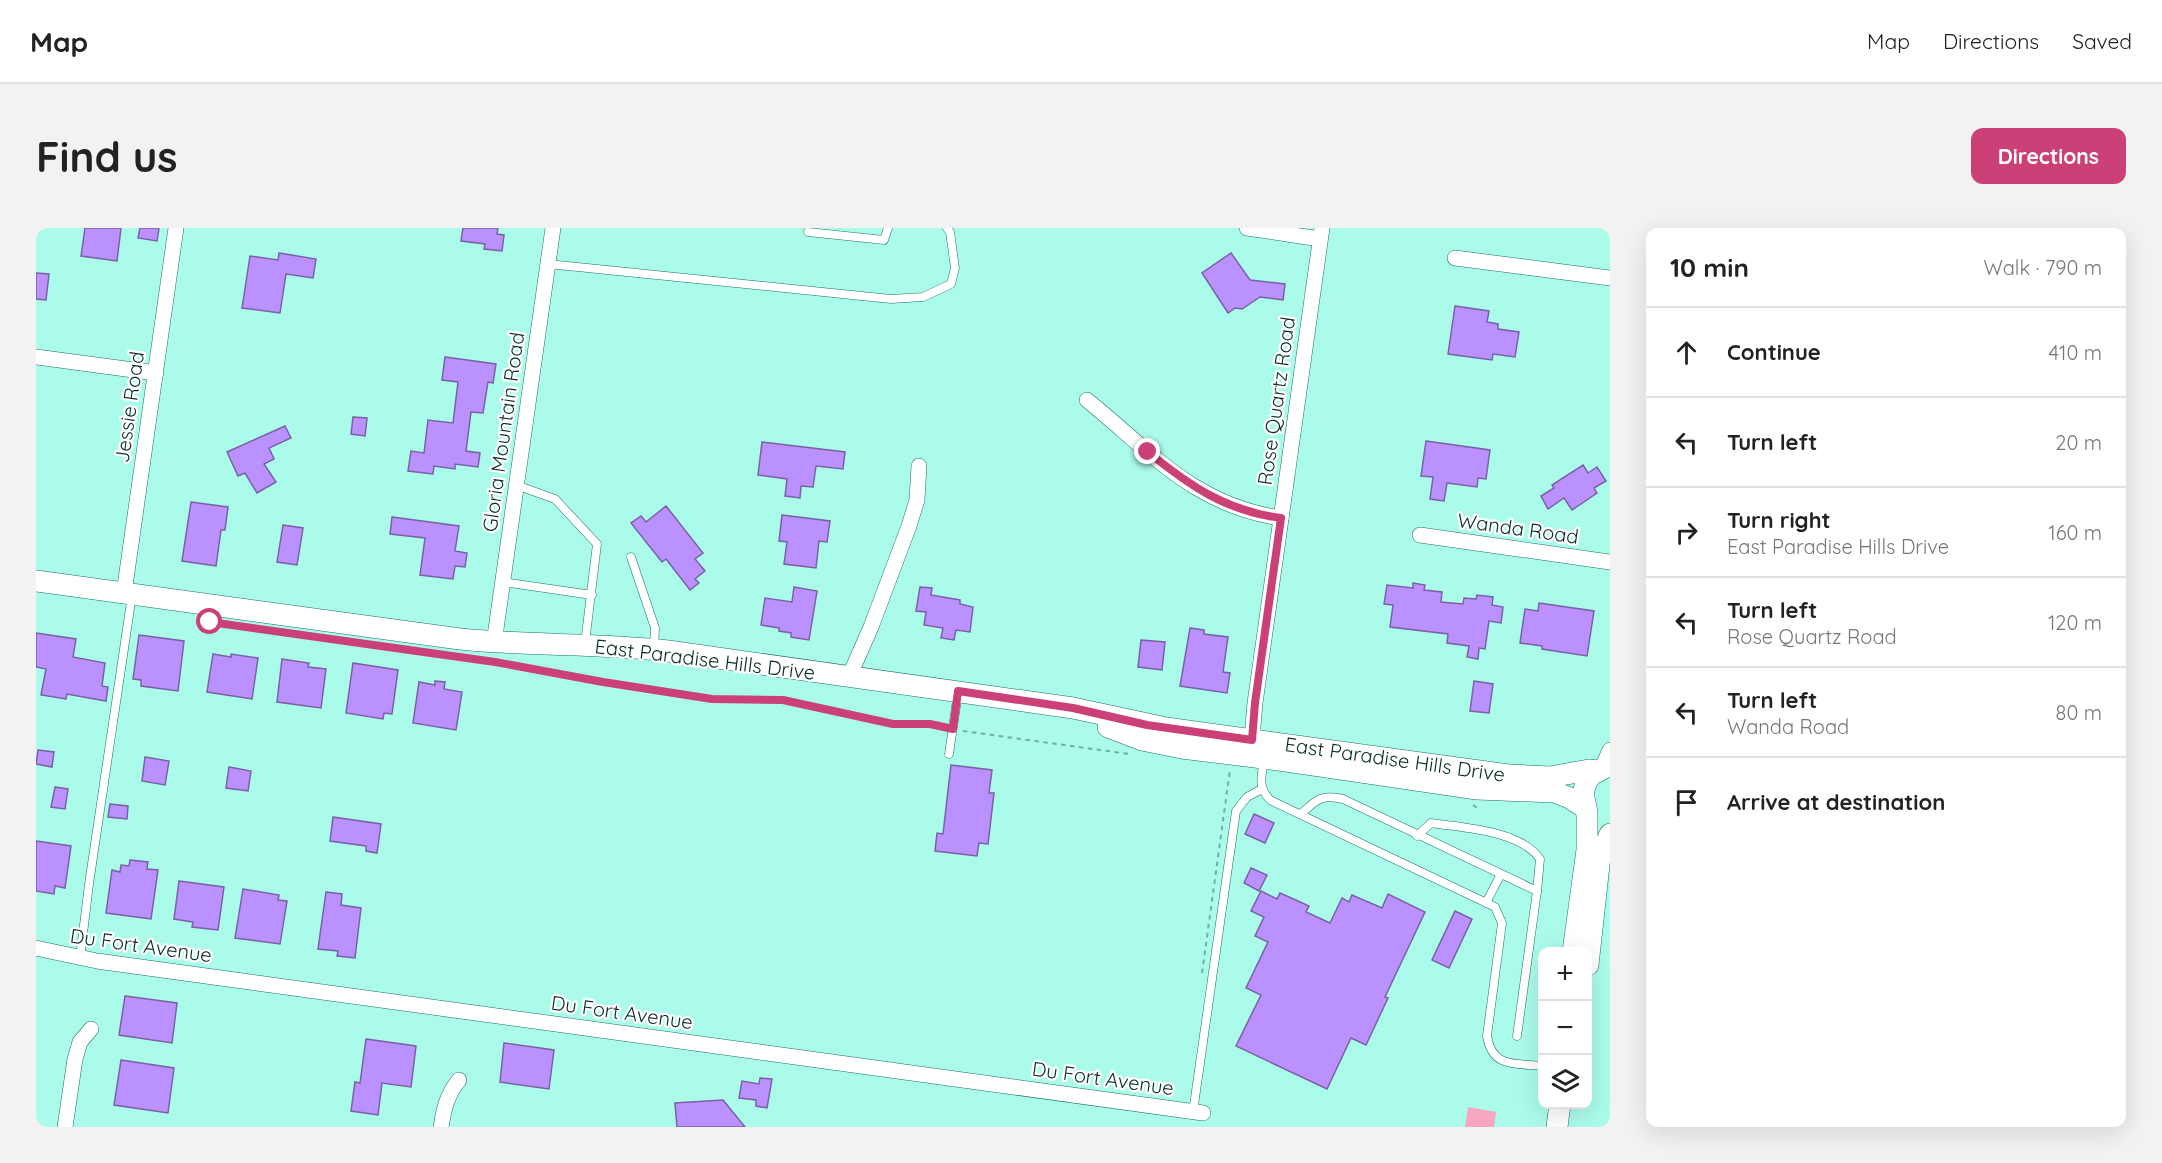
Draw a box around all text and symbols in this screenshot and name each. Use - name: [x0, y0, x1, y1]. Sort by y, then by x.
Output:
- text: Map: [30, 24, 88, 59]
- text: Map: [1867, 28, 1910, 54]
- text: Directions: [1943, 28, 2039, 54]
- text: Saved: [2072, 28, 2132, 54]
- button: Directions: [1971, 128, 2126, 184]
- text: Find us: [36, 130, 178, 183]
- text: 10 min: [1670, 251, 1749, 284]
- text: Walk · 790 m: [1984, 255, 2102, 280]
- street label: Rose Quartz Road: [1252, 315, 1300, 487]
- street label: Gloria Mountain Road: [477, 331, 529, 533]
- icon: ahead: [1670, 336, 1703, 369]
- text: Continue: [1727, 338, 1821, 366]
- text: 410 m: [2049, 340, 2102, 365]
- street label: Jessie Road: [109, 350, 149, 464]
- icon: left: [1670, 426, 1703, 459]
- text: Turn left: [1727, 428, 1817, 456]
- text: 20 m: [2055, 430, 2102, 455]
- route end: [1134, 438, 1160, 464]
- text: Turn right: [1727, 506, 1831, 534]
- street label: Wanda Road: [1456, 507, 1580, 549]
- icon: right: [1670, 516, 1703, 549]
- text: 160 m: [2048, 520, 2102, 545]
- text: East Paradise Hills Drive: [1727, 534, 1949, 559]
- text: Turn left: [1727, 596, 1817, 624]
- icon: left: [1670, 606, 1703, 639]
- route start: [196, 608, 222, 634]
- text: 120 m: [2048, 610, 2102, 635]
- text: Rose Quartz Road: [1727, 624, 1897, 649]
- street label: East Paradise Hills Drive: [593, 633, 817, 685]
- text: Turn left: [1727, 686, 1817, 714]
- icon: left: [1670, 696, 1703, 729]
- text: 80 m: [2056, 700, 2102, 725]
- text: Wanda Road: [1727, 714, 1849, 739]
- street label: East Paradise Hills Drive: [1283, 731, 1507, 787]
- icon: arrive: [1670, 786, 1703, 819]
- text: Arrive at destination: [1727, 788, 1945, 816]
- street label: Du Fort Avenue: [69, 923, 213, 967]
- map controls: [1538, 947, 1592, 1109]
- button: +: [1538, 947, 1592, 1001]
- street label: Du Fort Avenue: [550, 990, 694, 1034]
- button: −: [1538, 1001, 1592, 1055]
- button: layers: [1538, 1055, 1592, 1109]
- street label: Du Fort Avenue: [1031, 1056, 1175, 1100]

